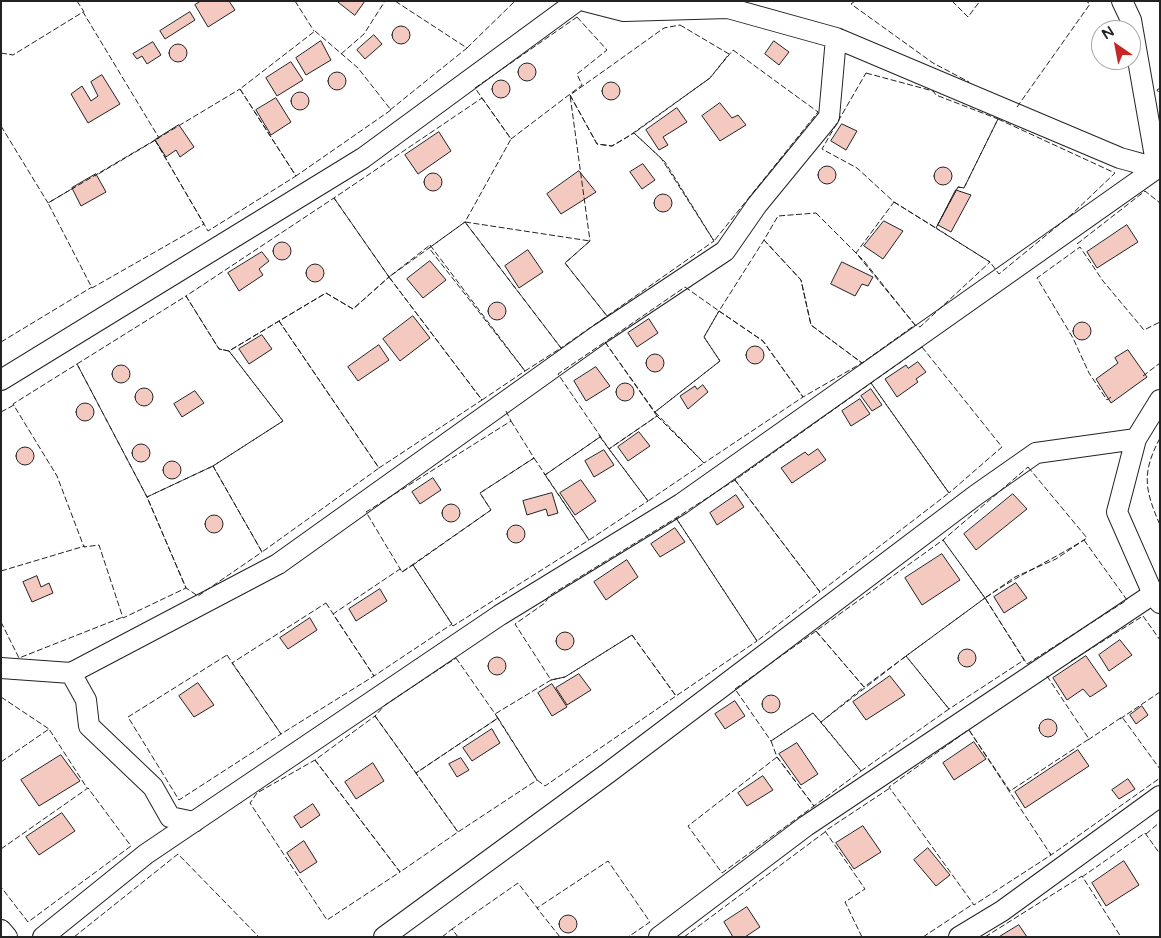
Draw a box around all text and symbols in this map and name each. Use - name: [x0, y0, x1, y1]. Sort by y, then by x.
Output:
- north arrow: [1091, 20, 1141, 70]
- text: N: [1099, 23, 1117, 43]

